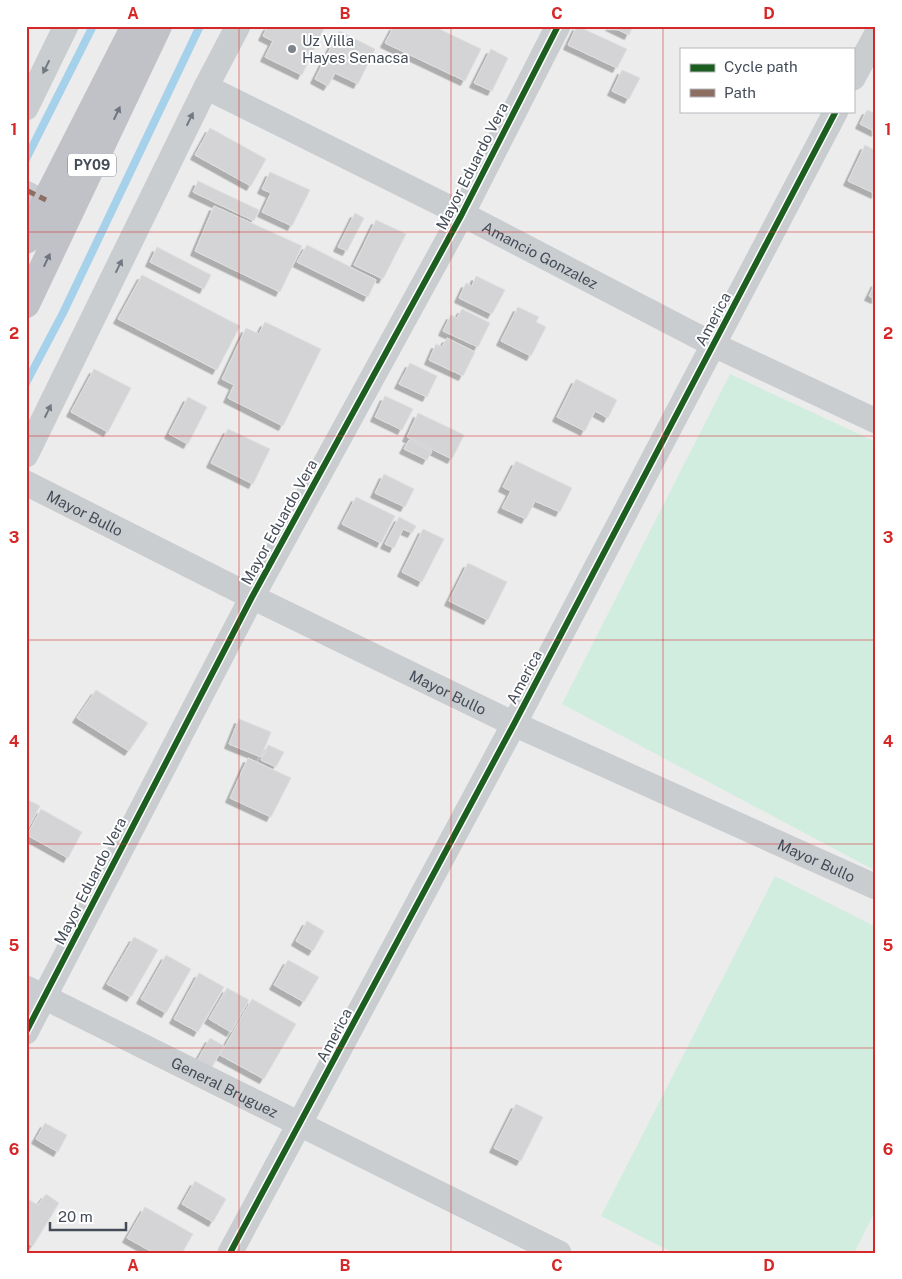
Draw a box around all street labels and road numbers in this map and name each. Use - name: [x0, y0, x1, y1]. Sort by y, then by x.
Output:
- street label: Mayor Eduardo Vera: [433, 100, 511, 232]
- road number: PY09: [68, 154, 116, 176]
- street label: Amancio Gonzalez: [480, 218, 601, 292]
- street label: America: [692, 289, 734, 349]
- street label: Mayor Eduardo Vera: [238, 456, 320, 588]
- street label: Mayor Bullo: [44, 486, 126, 539]
- street label: America: [503, 647, 545, 707]
- street label: Mayor Bullo: [407, 666, 489, 718]
- street label: Mayor Eduardo Vera: [51, 815, 129, 947]
- street label: Mayor Bullo: [775, 835, 858, 885]
- street label: America: [313, 1005, 355, 1065]
- street label: General Bruguez: [169, 1053, 281, 1120]

